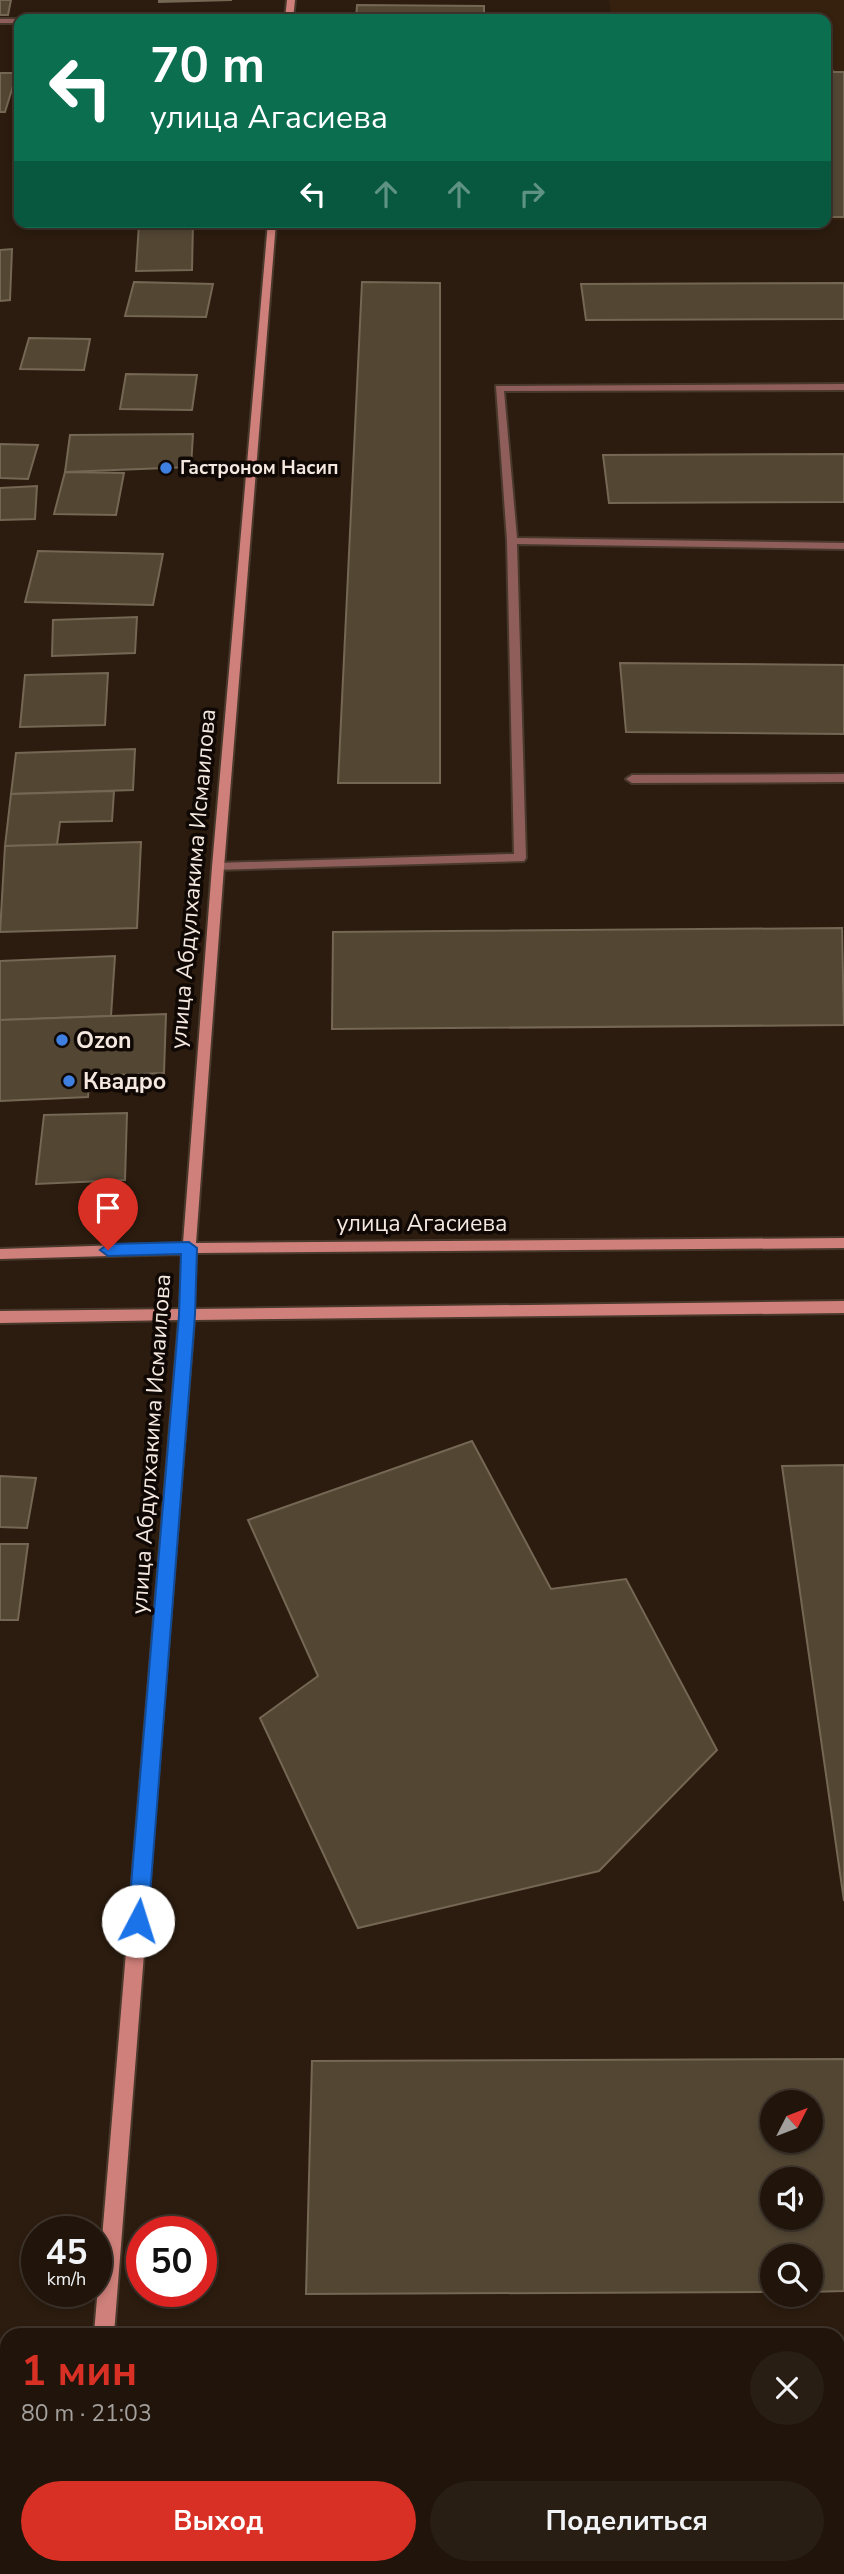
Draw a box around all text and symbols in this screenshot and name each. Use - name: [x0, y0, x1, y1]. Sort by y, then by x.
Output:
- text: 70 m: [150, 32, 265, 99]
- icon: left: [35, 42, 126, 133]
- text: улица Агасиева: [150, 96, 388, 139]
- icon: left: [294, 175, 332, 213]
- icon: ahead: [367, 175, 405, 213]
- icon: ahead: [440, 175, 478, 213]
- icon: right: [513, 175, 551, 213]
- place label: Гастроном Насип: [180, 455, 339, 481]
- marker: Гастроном Насип: [158, 460, 174, 476]
- street label: улица Абдулхакима Исмаилова: [163, 708, 223, 1050]
- place label: Ozon: [76, 1025, 131, 1056]
- marker: Ozon: [54, 1032, 70, 1048]
- place label: Квадро: [83, 1066, 166, 1097]
- marker: Квадро: [61, 1073, 77, 1089]
- pin: [78, 1178, 138, 1250]
- icon: arrive: [89, 1189, 127, 1227]
- street label: улица Агасиева: [337, 1208, 507, 1239]
- street label: улица Абдулхакима Исмаилова: [124, 1273, 178, 1615]
- position arrow: [101, 1884, 175, 1958]
- north arrow: [760, 2090, 822, 2152]
- map controls: [760, 2090, 823, 2307]
- button: sound: [760, 2167, 823, 2230]
- speed limit sign: 50: [126, 2216, 217, 2307]
- text: 45: [45, 2229, 88, 2276]
- button: search: [760, 2244, 823, 2307]
- text: km/h: [47, 2267, 86, 2291]
- text: 1 мин: [21, 2343, 137, 2400]
- button: close: [750, 2351, 824, 2425]
- text: 80 m · 21:03: [21, 2398, 152, 2429]
- button: Выход: [21, 2481, 416, 2561]
- button: Поделиться: [430, 2481, 824, 2561]

